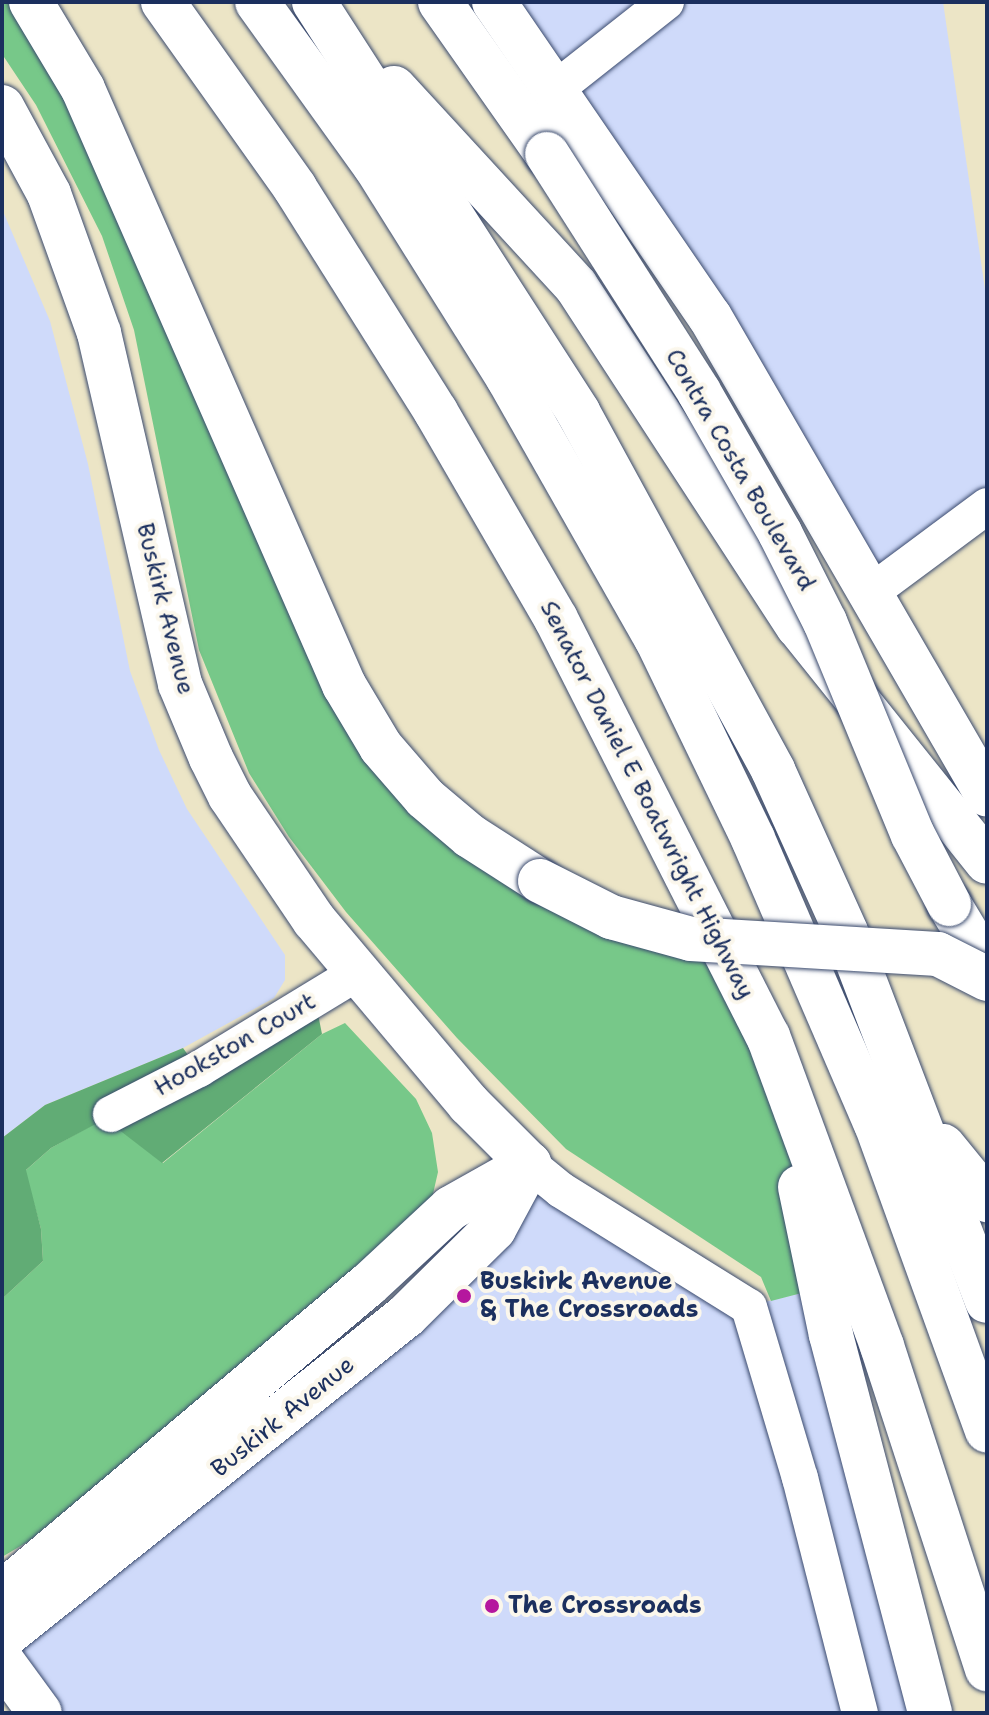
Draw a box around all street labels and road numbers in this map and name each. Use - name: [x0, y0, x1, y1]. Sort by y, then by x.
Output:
- street label: Contra Costa Boulevard: [659, 344, 821, 596]
- street label: Buskirk Avenue: [130, 520, 200, 698]
- street label: Senator Daniel E Boatwright Highway: [534, 596, 760, 1004]
- street label: Hookston Court: [149, 987, 321, 1103]
- street label: Buskirk Avenue: [206, 1351, 360, 1483]

